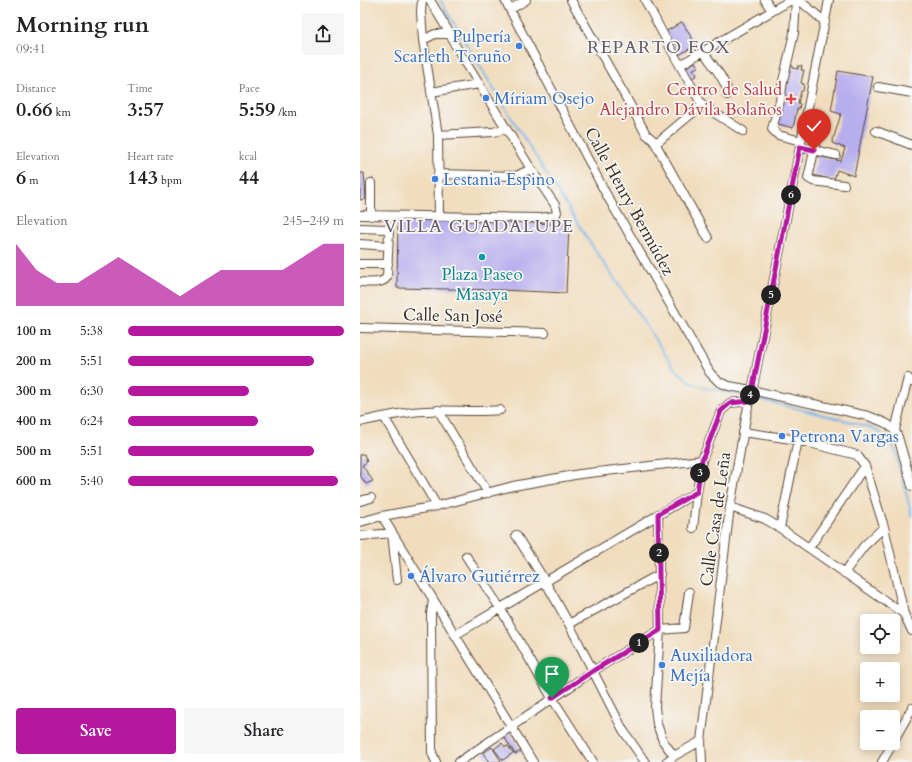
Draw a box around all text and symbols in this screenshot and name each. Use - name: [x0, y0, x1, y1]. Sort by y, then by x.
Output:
- text: Morning run: [16, 10, 149, 40]
- button: share: [302, 13, 344, 55]
- place label: Pulpería Scarleth Toruño: [394, 25, 512, 68]
- district label: REPARTO FOX: [587, 35, 731, 60]
- text: 09:41: [16, 40, 46, 58]
- marker: Pulpería Scarleth Toruño: [514, 41, 524, 51]
- place label: Centro de Salud Alejandro Dávila Bolaños: [599, 78, 782, 121]
- text: Distance: [16, 81, 56, 96]
- text: Time: [127, 81, 153, 96]
- text: Pace: [239, 81, 260, 96]
- place label: Míriam Osejo: [494, 87, 594, 110]
- marker: Míriam Osejo: [481, 93, 491, 103]
- marker: Centro de Salud Alejandro Dávila Bolaños: [785, 93, 797, 105]
- text: 0.66: [16, 96, 53, 123]
- text: 3:57: [127, 96, 164, 123]
- text: 5:59: [239, 96, 275, 123]
- text: km: [53, 105, 71, 120]
- text: /km: [275, 105, 297, 120]
- pin: [797, 109, 831, 150]
- icon: check: [803, 115, 825, 137]
- street label: Calle Henry Bermúdez: [579, 123, 680, 280]
- text: Elevation: [16, 149, 60, 164]
- text: Heart rate: [127, 149, 174, 164]
- text: kcal: [239, 149, 257, 164]
- text: 6: [16, 164, 26, 191]
- text: 143: [127, 164, 158, 191]
- text: 44: [239, 164, 259, 191]
- place label: Lestania Espino: [443, 168, 555, 191]
- text: m: [26, 173, 39, 188]
- text: bpm: [158, 173, 182, 188]
- marker: Lestania Espino: [430, 174, 440, 184]
- pin: 6: [781, 185, 801, 205]
- text: 6: [788, 187, 794, 202]
- text: Elevation: [16, 212, 68, 230]
- text: 245–249 m: [282, 212, 344, 230]
- district label: VILLA GUADALUPE: [384, 214, 574, 239]
- marker: Plaza Paseo Masaya: [477, 252, 487, 262]
- place label: Plaza Paseo Masaya: [441, 263, 523, 306]
- pin: 5: [761, 285, 781, 305]
- text: 5: [768, 287, 774, 302]
- street label: Calle San José: [403, 303, 503, 328]
- text: 100 m: [16, 322, 51, 340]
- text: 5:38: [80, 322, 103, 340]
- text: 200 m: [16, 352, 51, 370]
- text: 5:51: [80, 352, 103, 370]
- text: 300 m: [16, 382, 51, 400]
- text: 6:30: [80, 382, 103, 400]
- pin: 4: [740, 385, 760, 405]
- text: 4: [747, 387, 753, 402]
- text: 400 m: [16, 412, 51, 430]
- text: 6:24: [80, 412, 103, 430]
- place label: Petrona Vargas: [790, 425, 899, 448]
- marker: Petrona Vargas: [777, 431, 787, 441]
- text: 500 m: [16, 442, 51, 460]
- text: 5:51: [80, 442, 103, 460]
- street label: Calle Casa de Leña: [695, 450, 736, 588]
- pin: 3: [690, 463, 710, 483]
- text: 3: [697, 465, 703, 480]
- text: 600 m: [16, 472, 51, 490]
- text: 5:40: [80, 472, 103, 490]
- pin: 2: [649, 543, 669, 563]
- text: 2: [656, 545, 662, 560]
- place label: Álvaro Gutiérrez: [419, 565, 540, 588]
- marker: Álvaro Gutiérrez: [406, 571, 416, 581]
- map controls: [860, 614, 900, 750]
- button: locate: [860, 614, 900, 654]
- pin: 1: [629, 633, 649, 653]
- text: 1: [636, 635, 642, 650]
- place label: Auxiliadora Mejía: [670, 644, 754, 687]
- pin: [535, 657, 569, 698]
- marker: Auxiliadora Mejía: [657, 660, 667, 670]
- button: +: [860, 662, 900, 702]
- icon: arrive: [541, 663, 563, 685]
- button: Save: [16, 708, 176, 754]
- button: Share: [184, 708, 344, 754]
- button: −: [860, 710, 900, 750]

